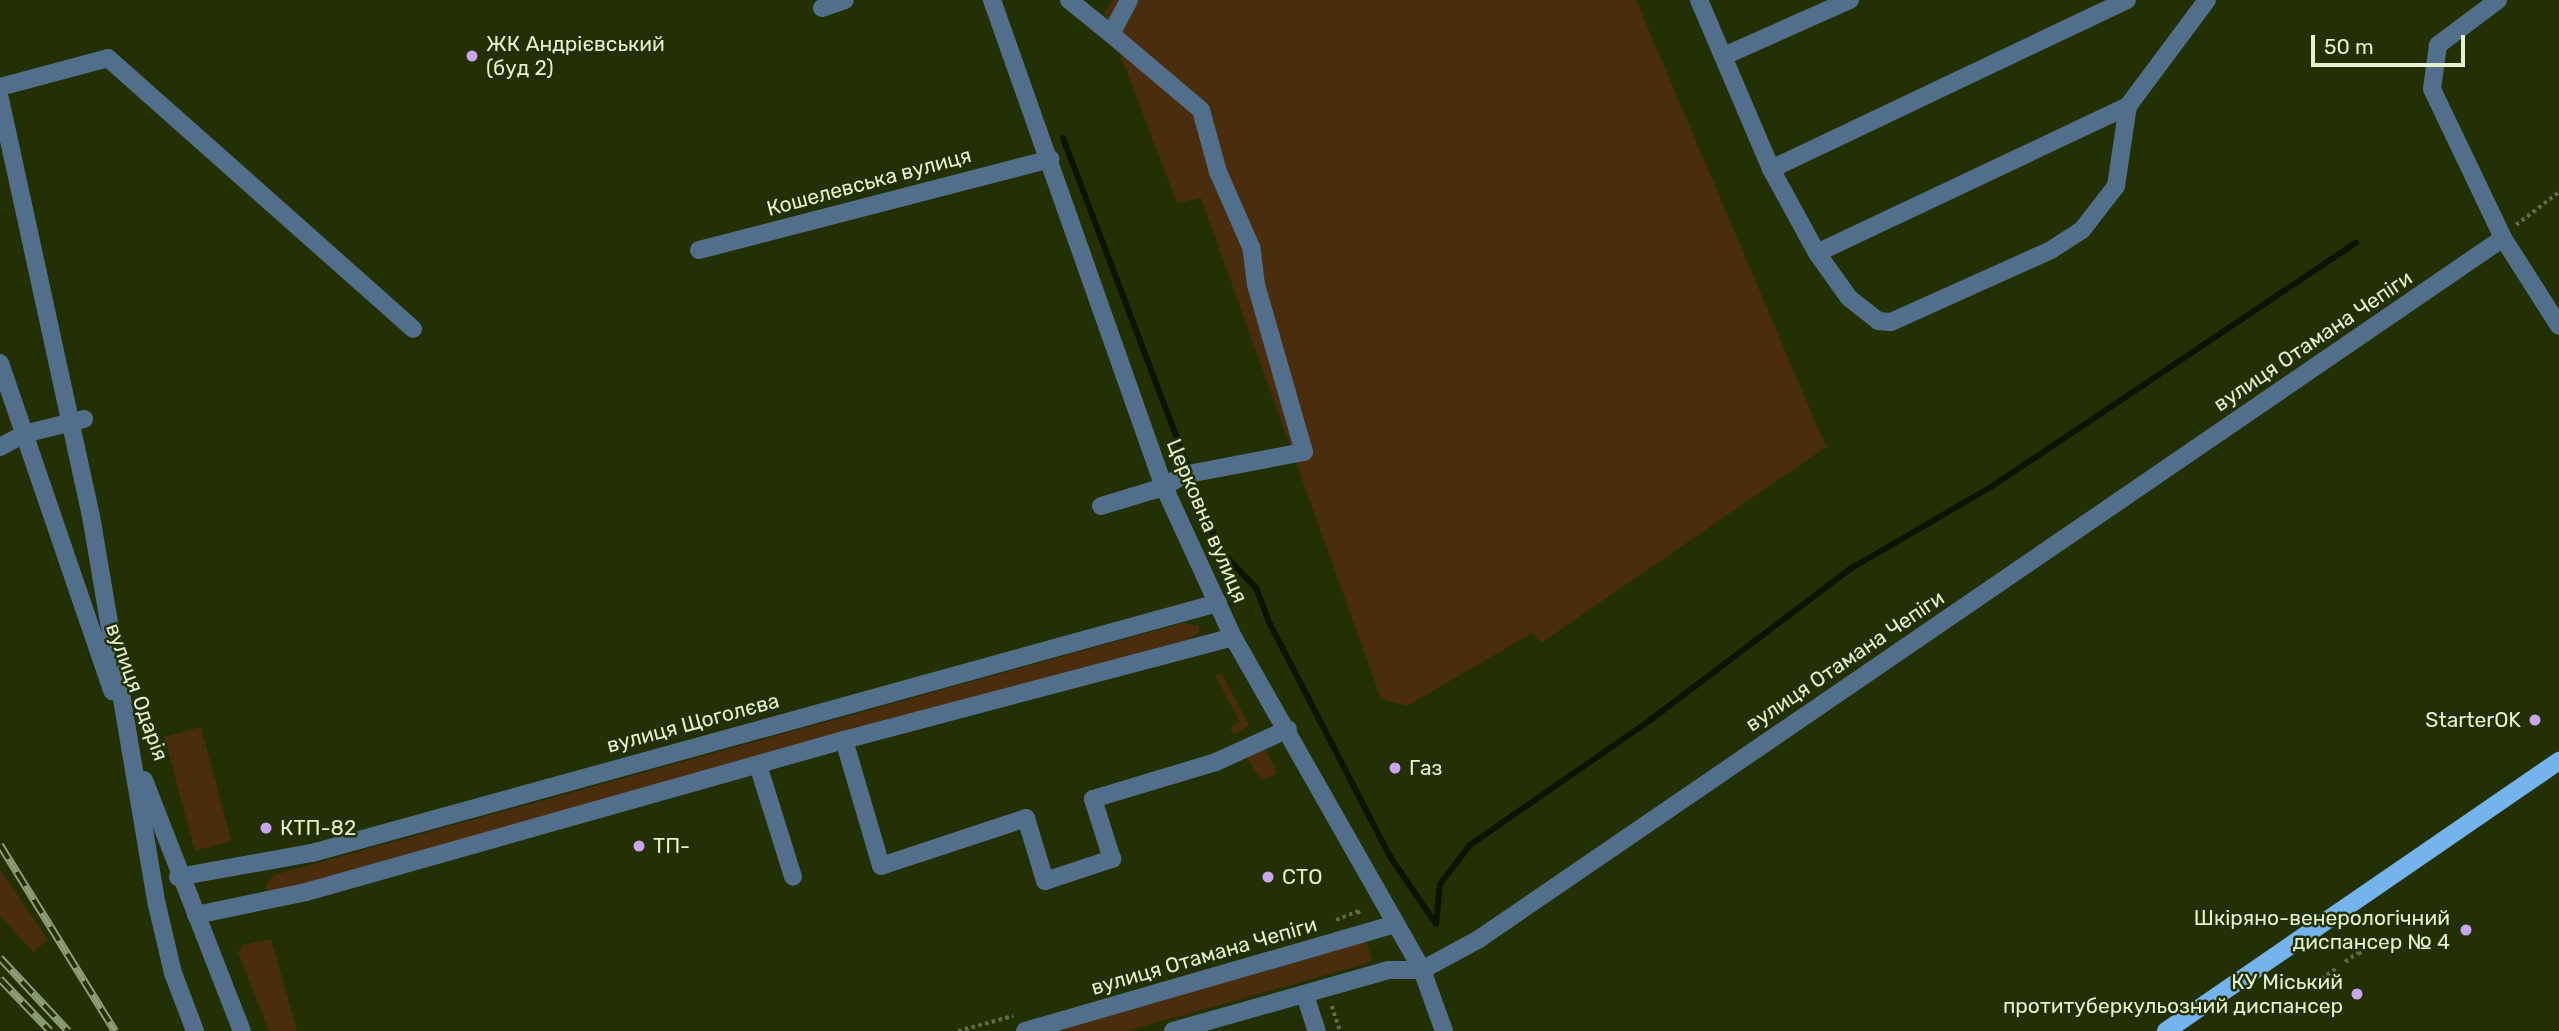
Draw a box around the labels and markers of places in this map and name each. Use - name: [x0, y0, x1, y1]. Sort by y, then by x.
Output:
- place label: ЖК Андрієвський (буд 2): [486, 31, 665, 81]
- marker: ЖК Андрієвський (буд 2): [464, 48, 480, 64]
- place label: StarterOK: [2425, 707, 2521, 733]
- marker: StarterOK: [2527, 712, 2543, 728]
- place label: Газ: [1409, 755, 1442, 781]
- marker: Газ: [1387, 760, 1403, 776]
- place label: КТП-82: [280, 815, 356, 841]
- marker: КТП-82: [258, 820, 274, 836]
- place label: ТП-: [653, 833, 690, 859]
- marker: ТП-: [631, 838, 647, 854]
- place label: СТО: [1282, 864, 1322, 890]
- marker: СТО: [1260, 869, 1276, 885]
- place label: Шкіряно-венерологічний диспансер № 4: [2194, 905, 2450, 955]
- marker: Шкіряно-венерологічний диспансер № 4: [2456, 920, 2476, 940]
- place label: КУ Міський протитуберкульозний диспансер: [2003, 969, 2343, 1019]
- marker: КУ Міський протитуберкульозний диспансер: [2349, 986, 2365, 1002]

